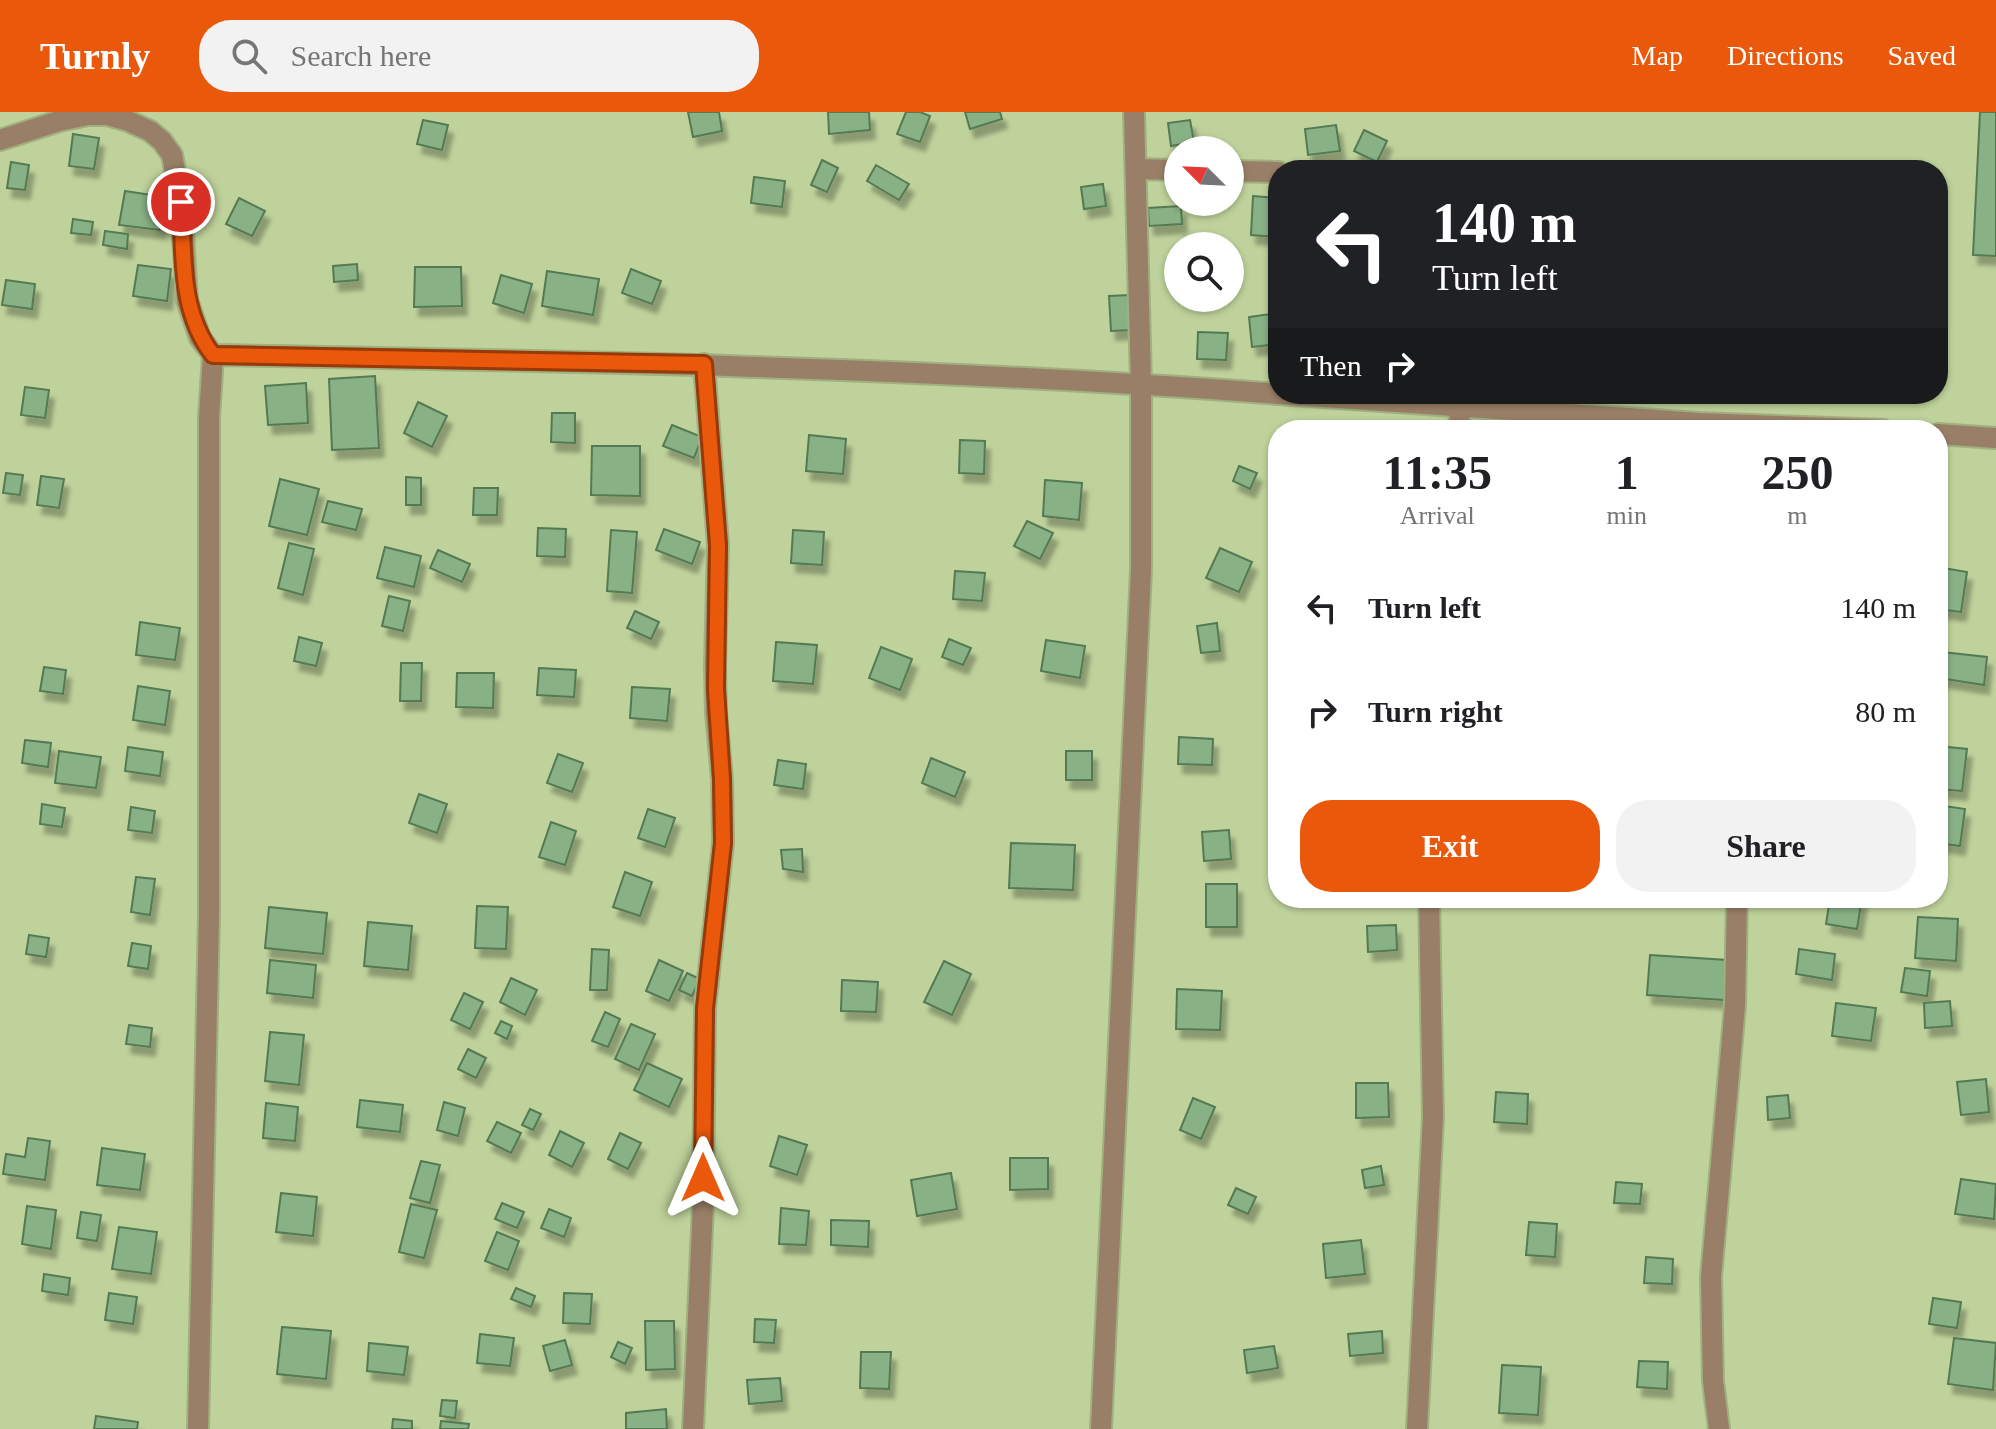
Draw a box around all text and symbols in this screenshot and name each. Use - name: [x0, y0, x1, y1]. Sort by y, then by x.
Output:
- search box: [199, 20, 759, 92]
- icon: search: [227, 34, 271, 78]
- text: Turnly: [40, 35, 151, 77]
- text: Search here: [291, 39, 431, 72]
- text: Map: [1632, 40, 1683, 71]
- text: Directions: [1727, 40, 1844, 71]
- text: Saved: [1888, 40, 1956, 71]
- north arrow: [1164, 136, 1244, 216]
- map controls: [1164, 136, 1244, 312]
- pin: [147, 168, 215, 236]
- icon: arrive: [159, 180, 203, 224]
- icon: left: [1300, 192, 1404, 296]
- text: 140 m: [1432, 192, 1577, 254]
- button: search: [1164, 232, 1244, 312]
- text: Turn left: [1432, 258, 1558, 298]
- icon: right: [1378, 344, 1422, 388]
- text: Then: [1300, 349, 1362, 382]
- text: 11:35: [1383, 446, 1492, 499]
- text: 1: [1615, 446, 1639, 499]
- text: 250: [1761, 446, 1833, 499]
- text: Arrival: [1400, 501, 1475, 530]
- text: min: [1606, 501, 1647, 530]
- text: m: [1787, 501, 1808, 530]
- icon: left: [1300, 586, 1344, 630]
- text: Turn left: [1368, 591, 1481, 624]
- text: 140 m: [1840, 591, 1916, 624]
- icon: right: [1300, 690, 1344, 734]
- text: Turn right: [1368, 695, 1503, 728]
- text: 80 m: [1855, 695, 1916, 728]
- button: Exit: [1300, 800, 1600, 892]
- button: Share: [1616, 800, 1916, 892]
- position arrow: [661, 1136, 745, 1220]

